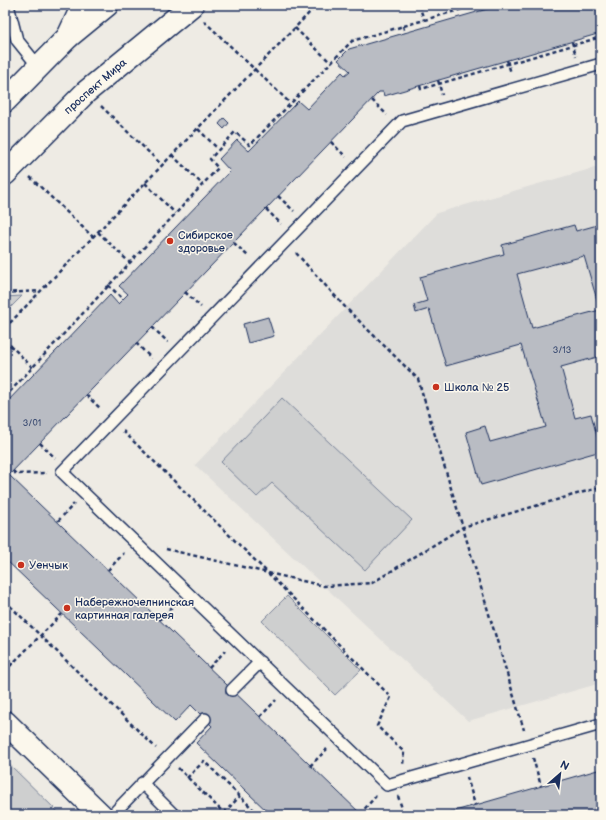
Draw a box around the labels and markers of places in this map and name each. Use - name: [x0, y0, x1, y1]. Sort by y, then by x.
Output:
- place label: Сибирское здоровье: [178, 229, 233, 255]
- marker: Сибирское здоровье: [165, 236, 175, 246]
- place label: Школа № 25: [444, 381, 509, 394]
- marker: Школа № 25: [431, 382, 441, 392]
- place label: Уенчык: [29, 559, 68, 572]
- marker: Уенчык: [16, 560, 26, 570]
- place label: Набережночелнинская картинная галерея: [75, 596, 194, 622]
- marker: Набережночелнинская картинная галерея: [62, 603, 72, 613]

